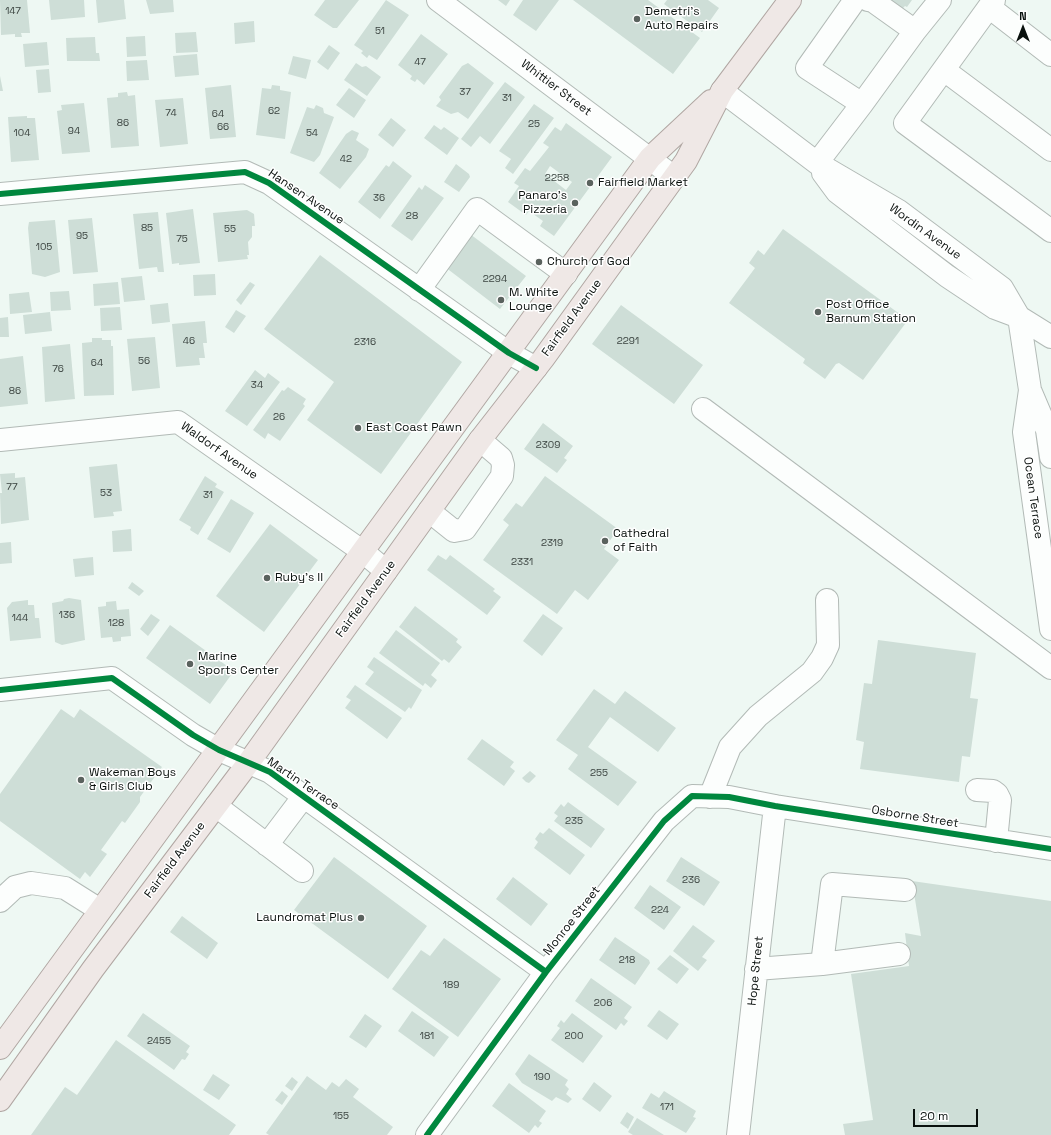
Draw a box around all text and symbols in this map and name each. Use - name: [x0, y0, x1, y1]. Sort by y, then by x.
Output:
- house number: 147: [5, 5, 21, 17]
- place label: Demetri's Auto Repairs: [645, 5, 719, 33]
- north arrow: [1003, 8, 1043, 48]
- text: N: [1019, 9, 1027, 23]
- marker: Demetri's Auto Repairs: [632, 14, 642, 24]
- house number: 51: [375, 25, 385, 37]
- house number: 47: [414, 56, 426, 68]
- street label: Whittier Street: [518, 57, 594, 119]
- house number: 37: [459, 86, 471, 98]
- house number: 31: [502, 92, 512, 104]
- house number: 62: [268, 105, 280, 117]
- house number: 74: [165, 107, 177, 119]
- house number: 64: [212, 108, 224, 120]
- house number: 86: [117, 117, 129, 129]
- house number: 25: [528, 118, 540, 130]
- house number: 66: [217, 121, 229, 133]
- house number: 94: [68, 125, 80, 137]
- house number: 104: [14, 127, 30, 139]
- house number: 54: [306, 127, 318, 139]
- house number: 42: [340, 153, 352, 165]
- street label: Hansen Avenue: [265, 166, 347, 228]
- house number: 2258: [545, 172, 569, 184]
- place label: Fairfield Market: [598, 176, 688, 190]
- marker: Fairfield Market: [585, 178, 595, 188]
- place label: Panaro's Pizzeria: [518, 189, 567, 217]
- house number: 36: [373, 192, 385, 204]
- marker: Panaro's Pizzeria: [570, 198, 580, 208]
- street label: Wordin Avenue: [886, 201, 964, 263]
- house number: 28: [406, 210, 418, 222]
- house number: 85: [141, 222, 153, 234]
- house number: 55: [224, 223, 236, 235]
- house number: 95: [76, 230, 88, 242]
- house number: 75: [176, 233, 188, 245]
- house number: 105: [36, 241, 52, 253]
- place label: Church of God: [547, 255, 630, 269]
- marker: Church of God: [534, 257, 544, 267]
- house number: 2294: [483, 273, 507, 285]
- street label: Fairfield Avenue: [539, 277, 605, 359]
- place label: M. White Lounge: [509, 286, 559, 314]
- marker: M. White Lounge: [496, 295, 506, 305]
- place label: Post Office Barnum Station: [826, 298, 916, 326]
- marker: Post Office Barnum Station: [813, 307, 823, 317]
- house number: 46: [183, 335, 195, 347]
- house number: 2291: [617, 335, 639, 347]
- house number: 2316: [354, 336, 376, 348]
- house number: 56: [138, 355, 150, 367]
- house number: 64: [91, 357, 103, 369]
- house number: 76: [52, 363, 64, 375]
- house number: 34: [251, 379, 263, 391]
- house number: 86: [9, 385, 21, 397]
- house number: 26: [273, 411, 285, 423]
- street label: Waldorf Avenue: [178, 419, 260, 483]
- place label: East Coast Pawn: [366, 421, 462, 435]
- marker: East Coast Pawn: [353, 423, 363, 433]
- house number: 2309: [536, 439, 560, 451]
- street label: Ocean Terrace: [1020, 456, 1046, 540]
- house number: 77: [6, 481, 18, 493]
- house number: 53: [100, 487, 112, 499]
- house number: 31: [203, 489, 213, 501]
- place label: Cathedral of Faith: [613, 527, 669, 555]
- marker: Cathedral of Faith: [600, 536, 610, 546]
- house number: 2319: [541, 537, 563, 549]
- house number: 2331: [511, 556, 533, 568]
- street label: Fairfield Avenue: [333, 558, 399, 640]
- place label: Ruby's II: [275, 571, 323, 585]
- marker: Ruby's II: [262, 573, 272, 583]
- house number: 136: [59, 609, 75, 621]
- house number: 144: [12, 612, 28, 624]
- house number: 128: [108, 617, 124, 629]
- place label: Marine Sports Center: [198, 650, 279, 678]
- marker: Marine Sports Center: [185, 659, 195, 669]
- street label: Martin Terrace: [264, 755, 342, 813]
- place label: Wakeman Boys & Girls Club: [89, 766, 176, 794]
- house number: 255: [590, 767, 608, 779]
- marker: Wakeman Boys & Girls Club: [76, 775, 86, 785]
- street label: Osborne Street: [870, 803, 960, 831]
- house number: 235: [565, 815, 583, 827]
- street label: Fairfield Avenue: [142, 819, 208, 901]
- house number: 236: [682, 874, 700, 886]
- street label: Monroe Street: [541, 884, 603, 958]
- house number: 224: [651, 904, 669, 916]
- place label: Laundromat Plus: [256, 911, 353, 925]
- marker: Laundromat Plus: [356, 913, 366, 923]
- street label: Hope Street: [745, 935, 767, 1007]
- house number: 218: [619, 954, 635, 966]
- house number: 189: [443, 979, 459, 991]
- house number: 206: [594, 997, 612, 1009]
- house number: 181: [420, 1030, 434, 1042]
- house number: 200: [565, 1030, 583, 1042]
- house number: 2455: [147, 1035, 171, 1047]
- house number: 190: [534, 1071, 550, 1083]
- house number: 171: [660, 1101, 674, 1113]
- scale bar: [915, 1101, 980, 1127]
- text: 20 m: [920, 1108, 948, 1124]
- house number: 155: [333, 1110, 349, 1122]

